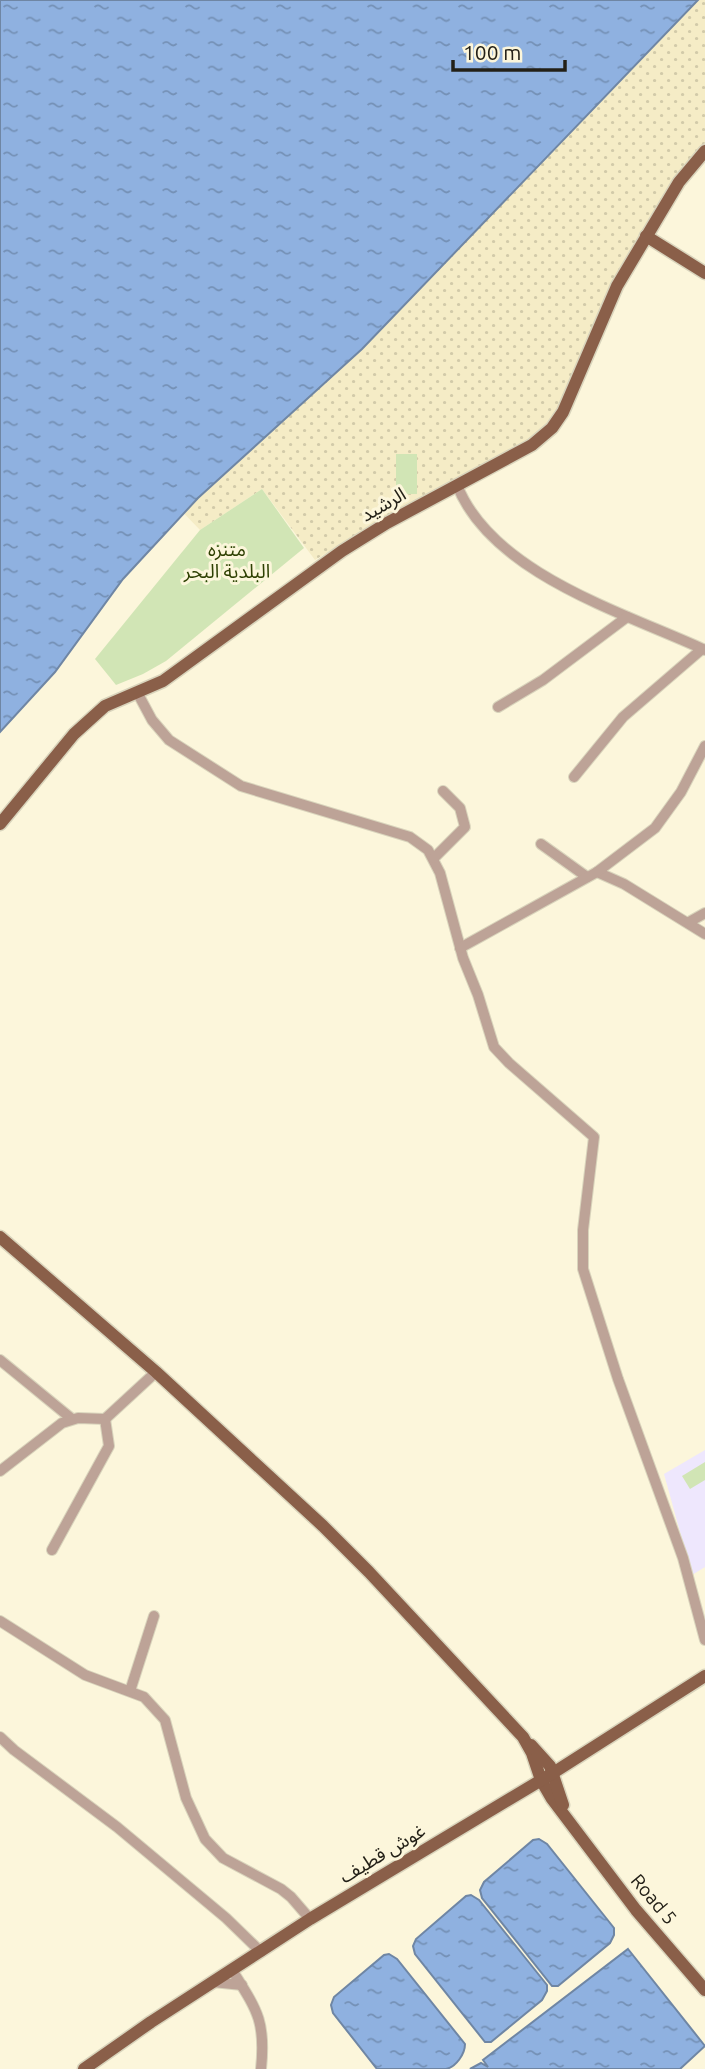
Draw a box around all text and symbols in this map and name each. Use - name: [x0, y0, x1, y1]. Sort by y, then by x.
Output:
- scale bar: [453, 28, 565, 72]
- text: 100 m: [463, 40, 521, 64]
- street label: الرشيد: [356, 482, 410, 527]
- park label: متنزه البلدية البحر: [183, 538, 270, 583]
- street label: غوش قطيف: [335, 1819, 429, 1888]
- street label: Road 5: [627, 1869, 681, 1929]

